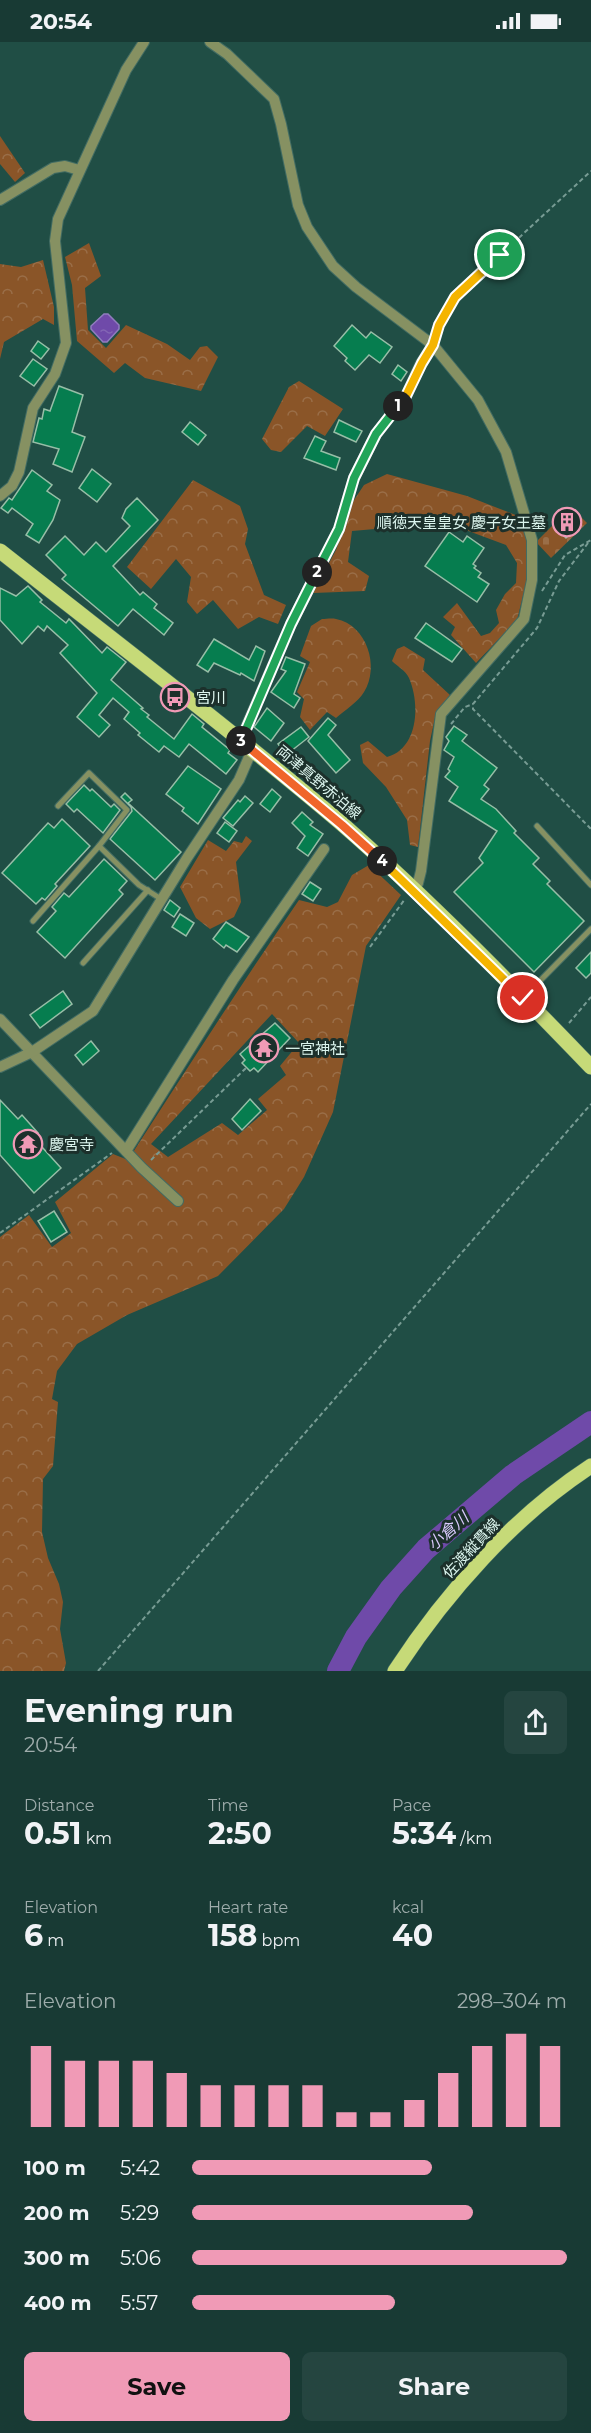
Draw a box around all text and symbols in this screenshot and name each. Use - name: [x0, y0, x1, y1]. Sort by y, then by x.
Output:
- text: 20:54: [30, 8, 92, 35]
- pin: [474, 229, 525, 280]
- icon: arrive: [483, 238, 516, 271]
- pin: 1: [383, 391, 413, 421]
- text: 1: [395, 396, 401, 415]
- building icon: 順徳天皇皇女 慶子女王墓: [551, 506, 583, 538]
- place label: 順徳天皇皇女 慶子女王墓: [377, 513, 546, 532]
- pin: 2: [302, 557, 332, 587]
- text: 2: [312, 562, 322, 581]
- bus stop icon: 宮川: [159, 681, 191, 713]
- place label: 宮川: [196, 688, 226, 707]
- pin: 3: [226, 726, 256, 756]
- text: 3: [236, 731, 246, 750]
- street label: 両津真野赤泊線: [273, 741, 365, 823]
- pin: 4: [367, 846, 397, 876]
- text: 4: [376, 851, 388, 870]
- pin: [497, 972, 548, 1023]
- icon: check: [506, 981, 539, 1014]
- temple icon: 一宮神社: [248, 1032, 280, 1064]
- place label: 一宮神社: [285, 1039, 345, 1058]
- temple icon: 慶宮寺: [12, 1128, 44, 1160]
- place label: 慶宮寺: [49, 1135, 94, 1154]
- water label: 小倉川: [424, 1507, 474, 1554]
- street label: 佐渡縦貫線: [438, 1514, 504, 1582]
- text: Evening run: [24, 1690, 234, 1730]
- button: share: [504, 1691, 567, 1754]
- text: 20:54: [24, 1733, 77, 1757]
- text: Distance: [24, 1796, 94, 1815]
- text: Time: [208, 1796, 248, 1815]
- text: Pace: [392, 1796, 431, 1815]
- text: 0.51: [24, 1815, 81, 1852]
- text: 2:50: [208, 1815, 272, 1852]
- text: 5:34: [392, 1815, 456, 1852]
- text: km: [81, 1829, 112, 1848]
- text: /km: [456, 1829, 492, 1848]
- text: Elevation: [24, 1898, 98, 1917]
- text: Heart rate: [208, 1898, 288, 1917]
- text: kcal: [392, 1898, 424, 1917]
- text: 6: [24, 1917, 43, 1954]
- text: 158: [208, 1917, 257, 1954]
- text: 40: [392, 1917, 433, 1954]
- text: m: [43, 1931, 64, 1950]
- text: bpm: [257, 1931, 300, 1950]
- text: Elevation: [24, 1989, 116, 2013]
- text: 298–304 m: [457, 1989, 567, 2013]
- text: 100 m: [24, 2156, 86, 2180]
- text: 5:42: [120, 2156, 160, 2180]
- text: 200 m: [24, 2201, 90, 2225]
- text: 5:29: [120, 2201, 159, 2225]
- text: 300 m: [24, 2246, 90, 2270]
- text: 5:06: [120, 2246, 161, 2270]
- text: 400 m: [24, 2291, 92, 2315]
- text: 5:57: [120, 2291, 158, 2315]
- button: Save: [24, 2352, 290, 2421]
- button: Share: [302, 2352, 567, 2421]

